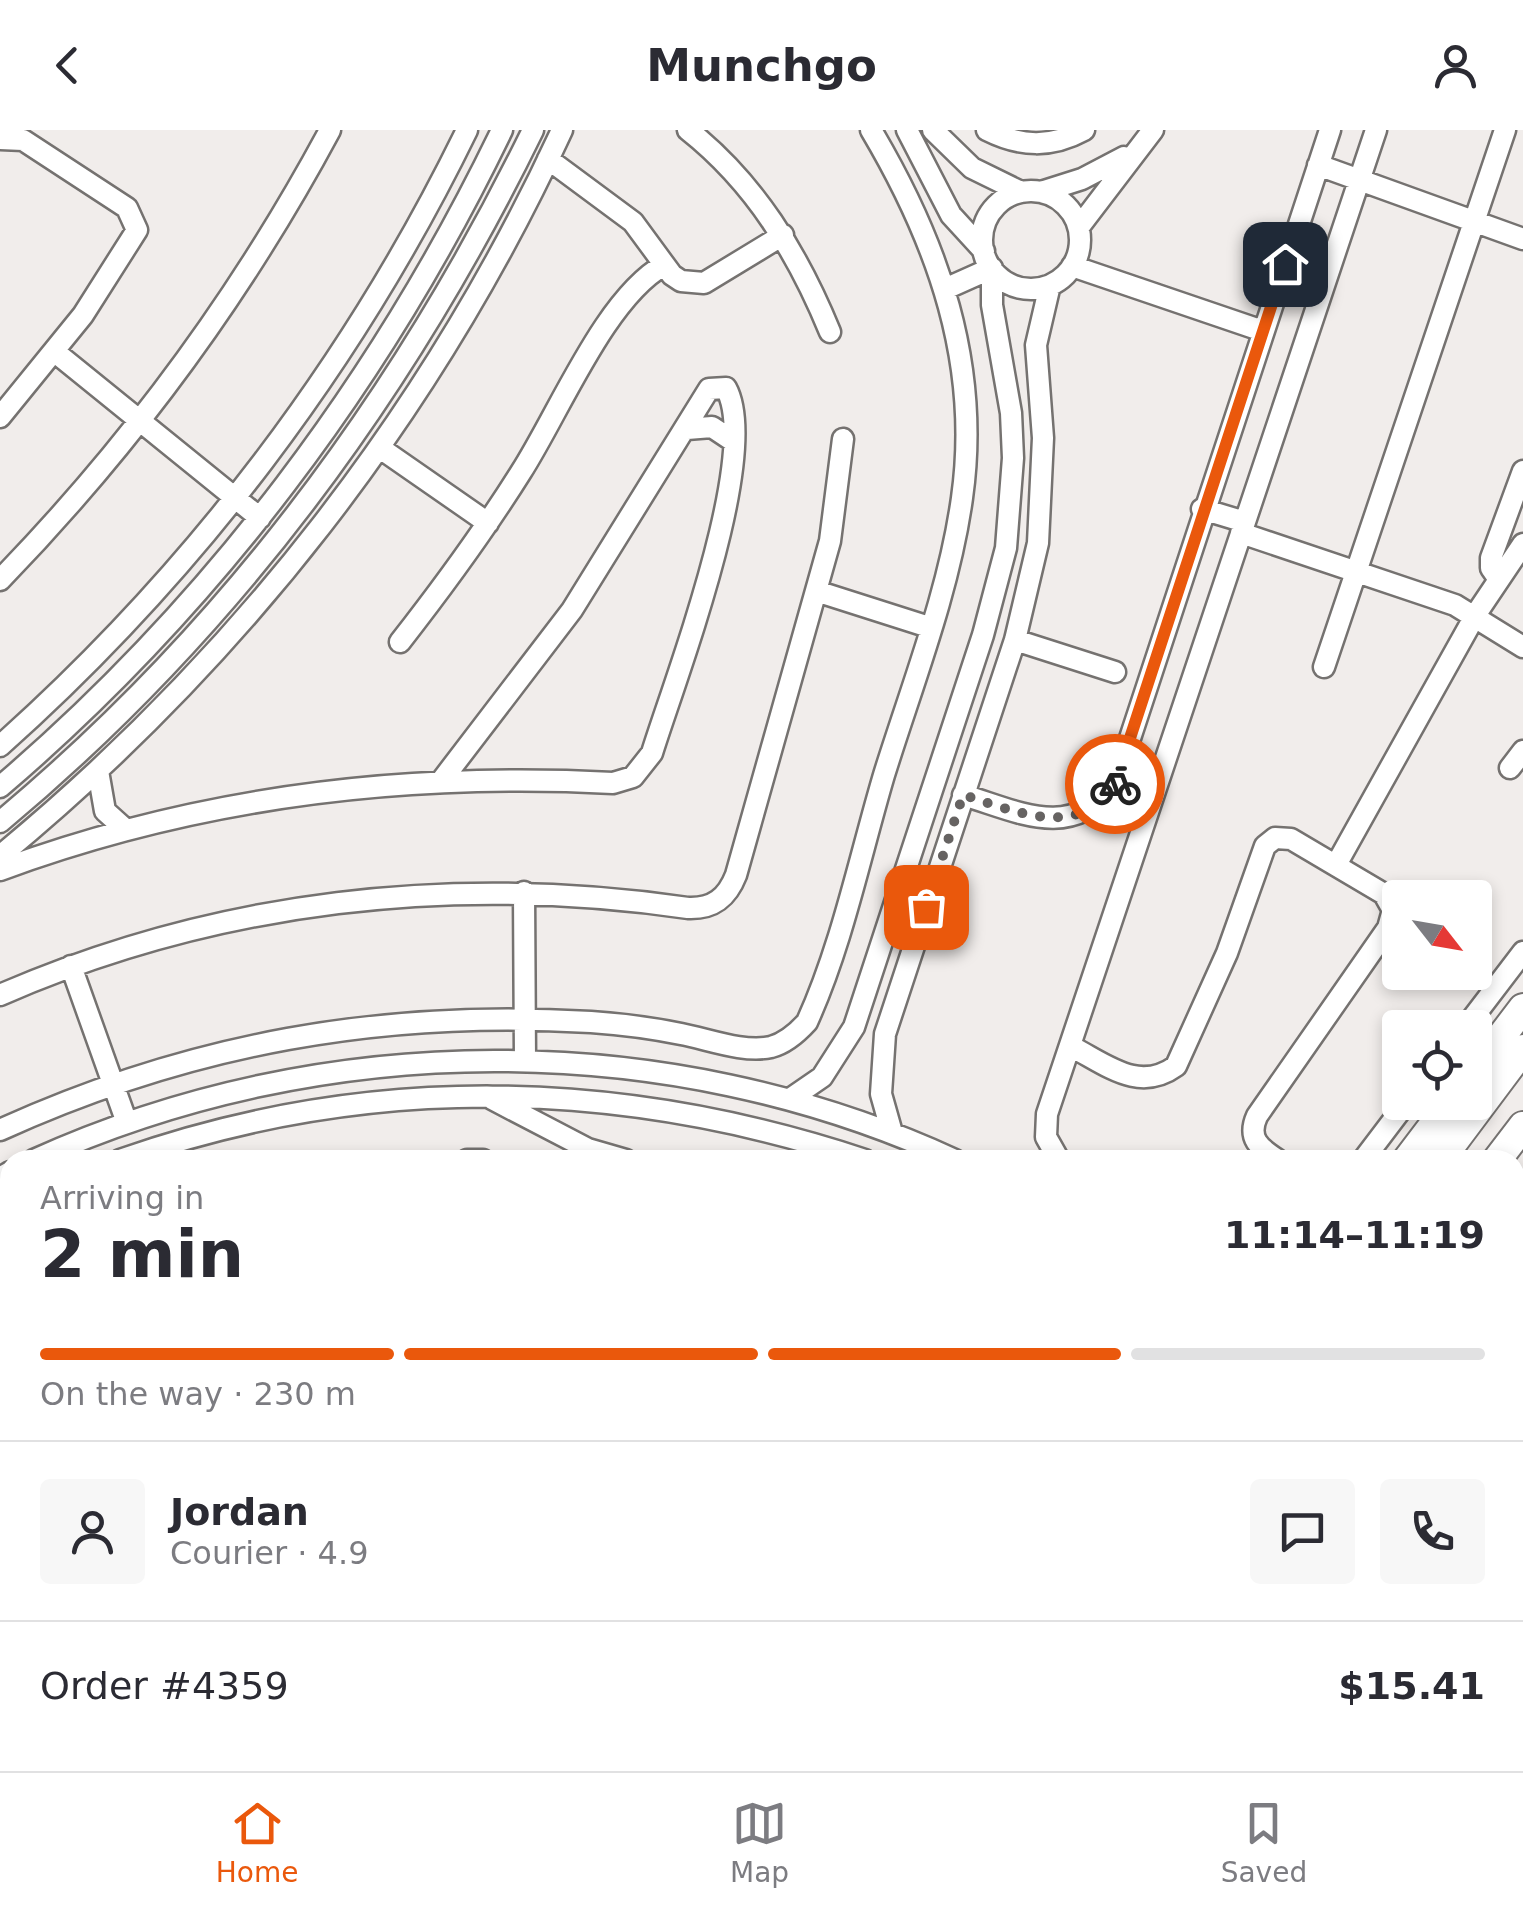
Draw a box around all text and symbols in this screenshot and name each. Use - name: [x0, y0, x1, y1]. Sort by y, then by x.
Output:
- icon: back: [40, 38, 95, 93]
- icon: person: [1428, 38, 1483, 93]
- text: Munchgo: [646, 39, 877, 92]
- pin: [1243, 222, 1328, 307]
- icon: home: [1258, 237, 1313, 292]
- courier: [1065, 734, 1165, 834]
- icon: bike: [1088, 757, 1143, 812]
- pin: [884, 865, 969, 950]
- icon: bag: [899, 880, 954, 935]
- north arrow: [1382, 880, 1492, 990]
- map controls: [1382, 880, 1492, 1120]
- button: locate: [1382, 1010, 1492, 1120]
- text: Arriving in: [40, 1179, 204, 1217]
- text: 11:14–11:19: [1224, 1213, 1485, 1257]
- text: 2 min: [40, 1217, 244, 1292]
- text: On the way · 230 m: [40, 1375, 356, 1413]
- button: person: [40, 1479, 145, 1584]
- button: chat: [1250, 1479, 1355, 1584]
- button: phone: [1380, 1479, 1485, 1584]
- text: Jordan: [170, 1490, 309, 1534]
- text: Courier · 4.9: [170, 1534, 369, 1572]
- text: Order #4359: [40, 1664, 289, 1708]
- text: $15.41: [1338, 1664, 1485, 1708]
- tab: Home: [216, 1796, 298, 1889]
- tab: Map: [730, 1796, 789, 1889]
- tab: Saved: [1221, 1796, 1307, 1889]

